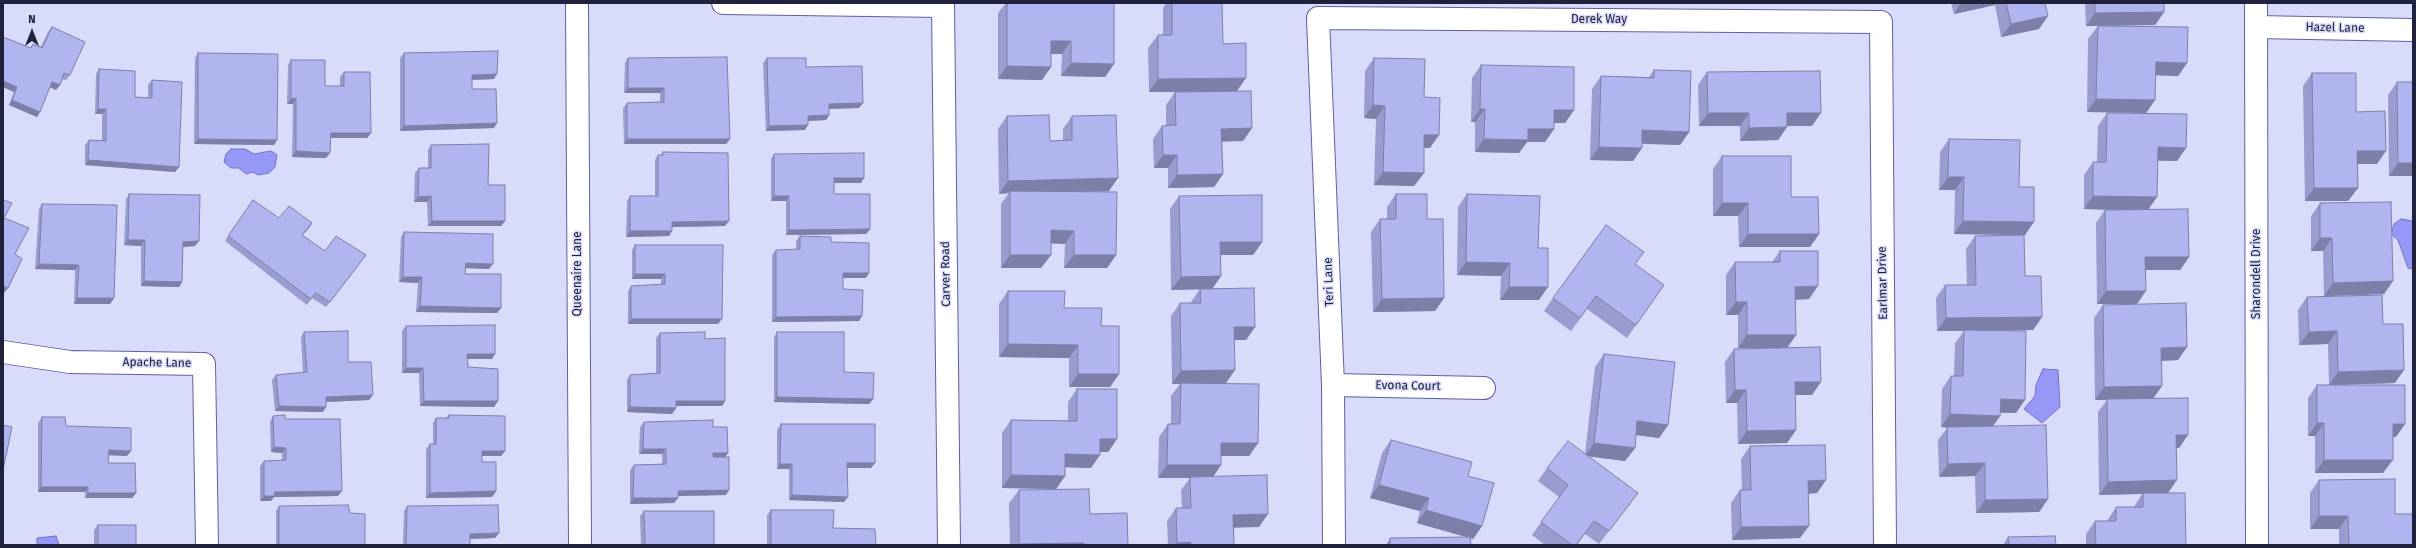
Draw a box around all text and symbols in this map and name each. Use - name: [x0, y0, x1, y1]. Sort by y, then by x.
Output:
- north arrow: [12, 12, 52, 52]
- text: N: [28, 13, 36, 26]
- street label: Derek Way: [1571, 13, 1627, 27]
- street label: Hazel Lane: [2305, 20, 2365, 36]
- street label: Sharondell Drive: [2250, 229, 2264, 319]
- street label: Queenaire Lane: [571, 231, 585, 317]
- street label: Carver Road: [938, 241, 954, 307]
- street label: Earlmar Drive: [1875, 246, 1891, 320]
- street label: Teri Lane: [1321, 257, 1337, 307]
- street label: Apache Lane: [122, 355, 192, 371]
- street label: Evona Court: [1375, 378, 1441, 394]

